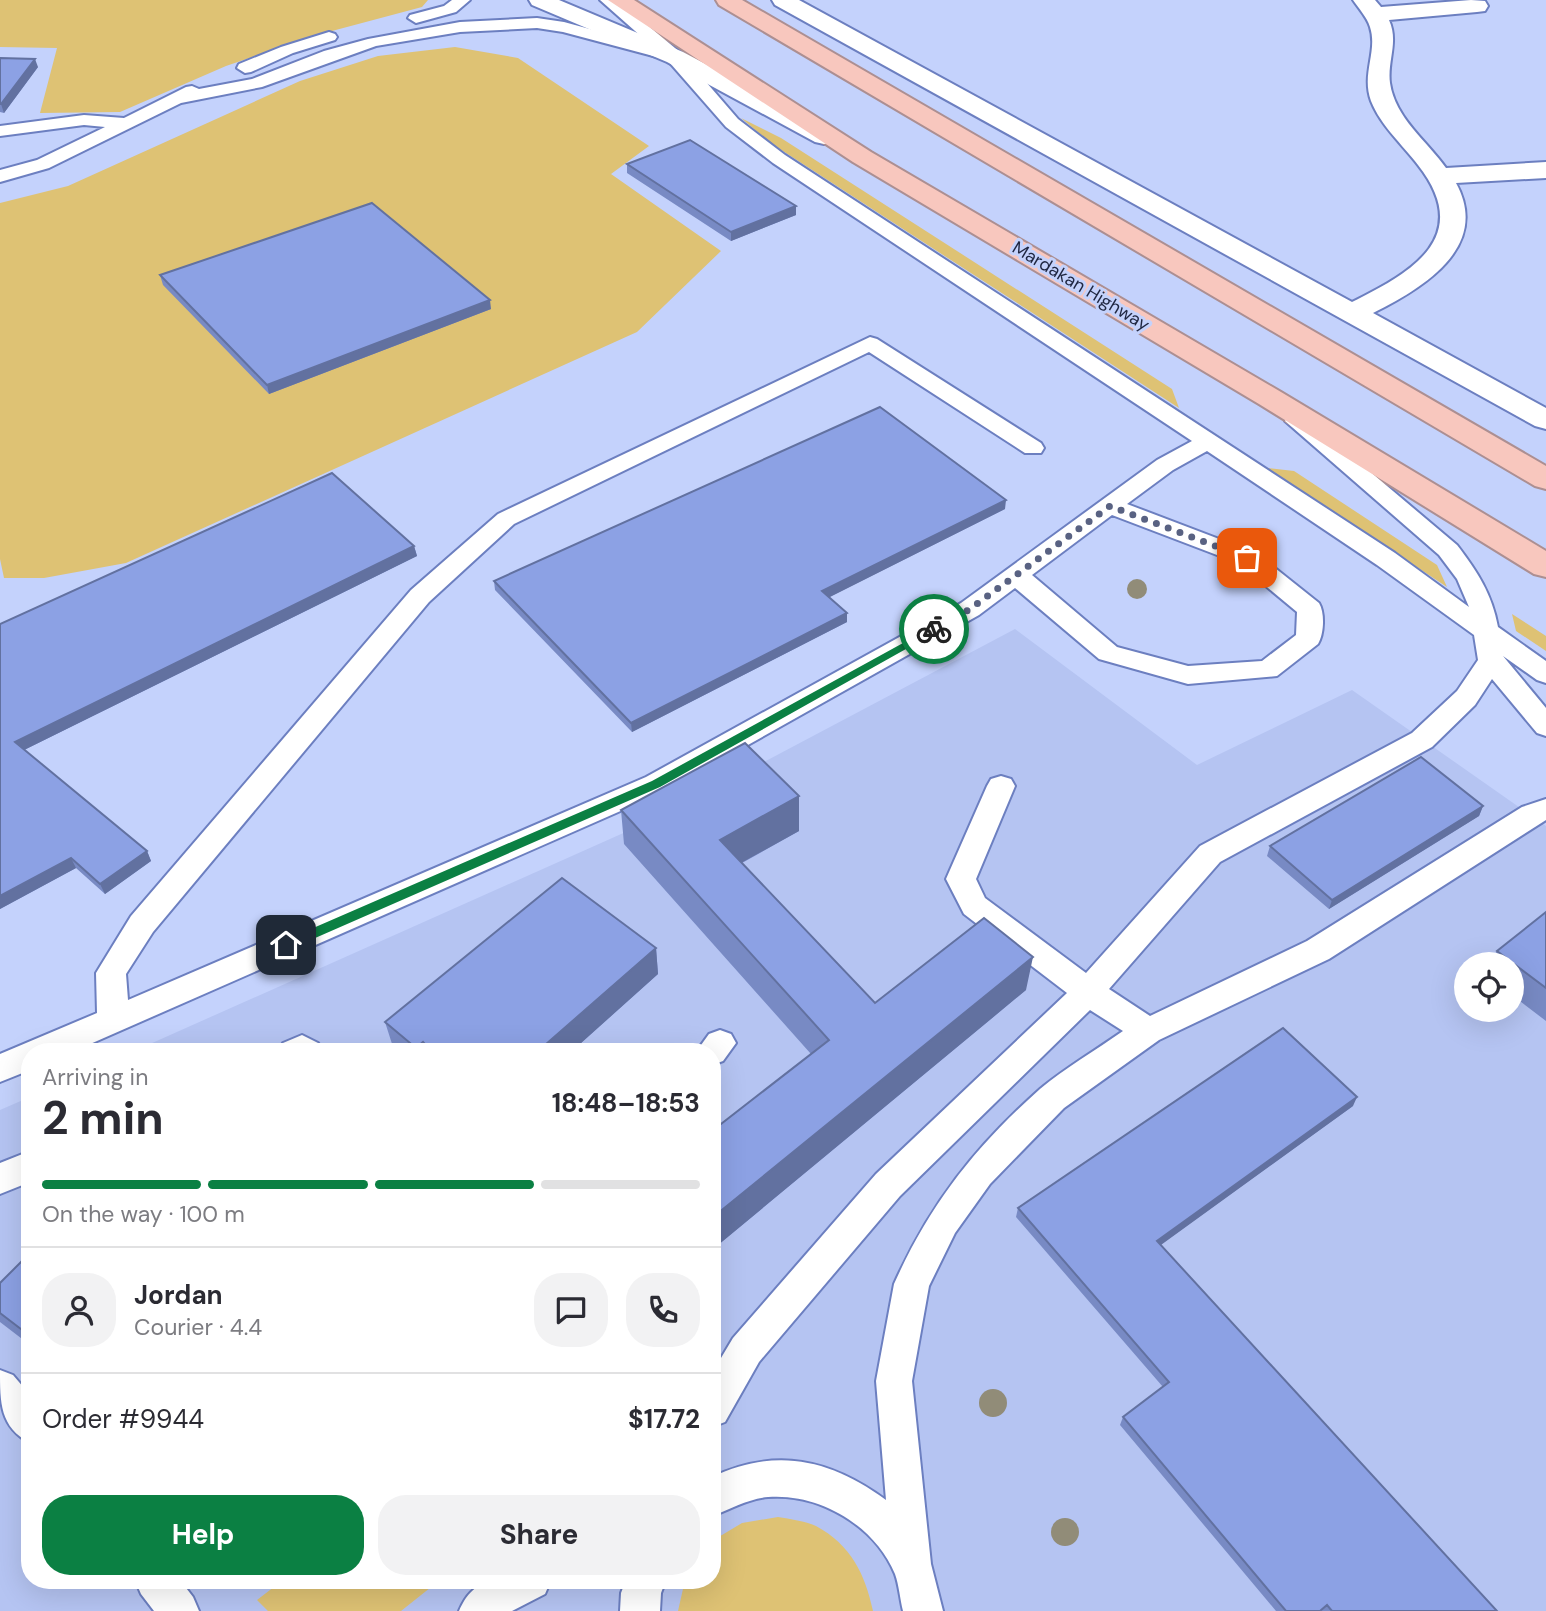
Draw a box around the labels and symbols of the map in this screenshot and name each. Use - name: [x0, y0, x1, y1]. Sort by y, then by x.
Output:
- street label: Mardakan Highway: [1008, 236, 1154, 336]
- pin: [1217, 528, 1277, 588]
- courier: [899, 594, 969, 664]
- pin: [256, 915, 316, 975]

